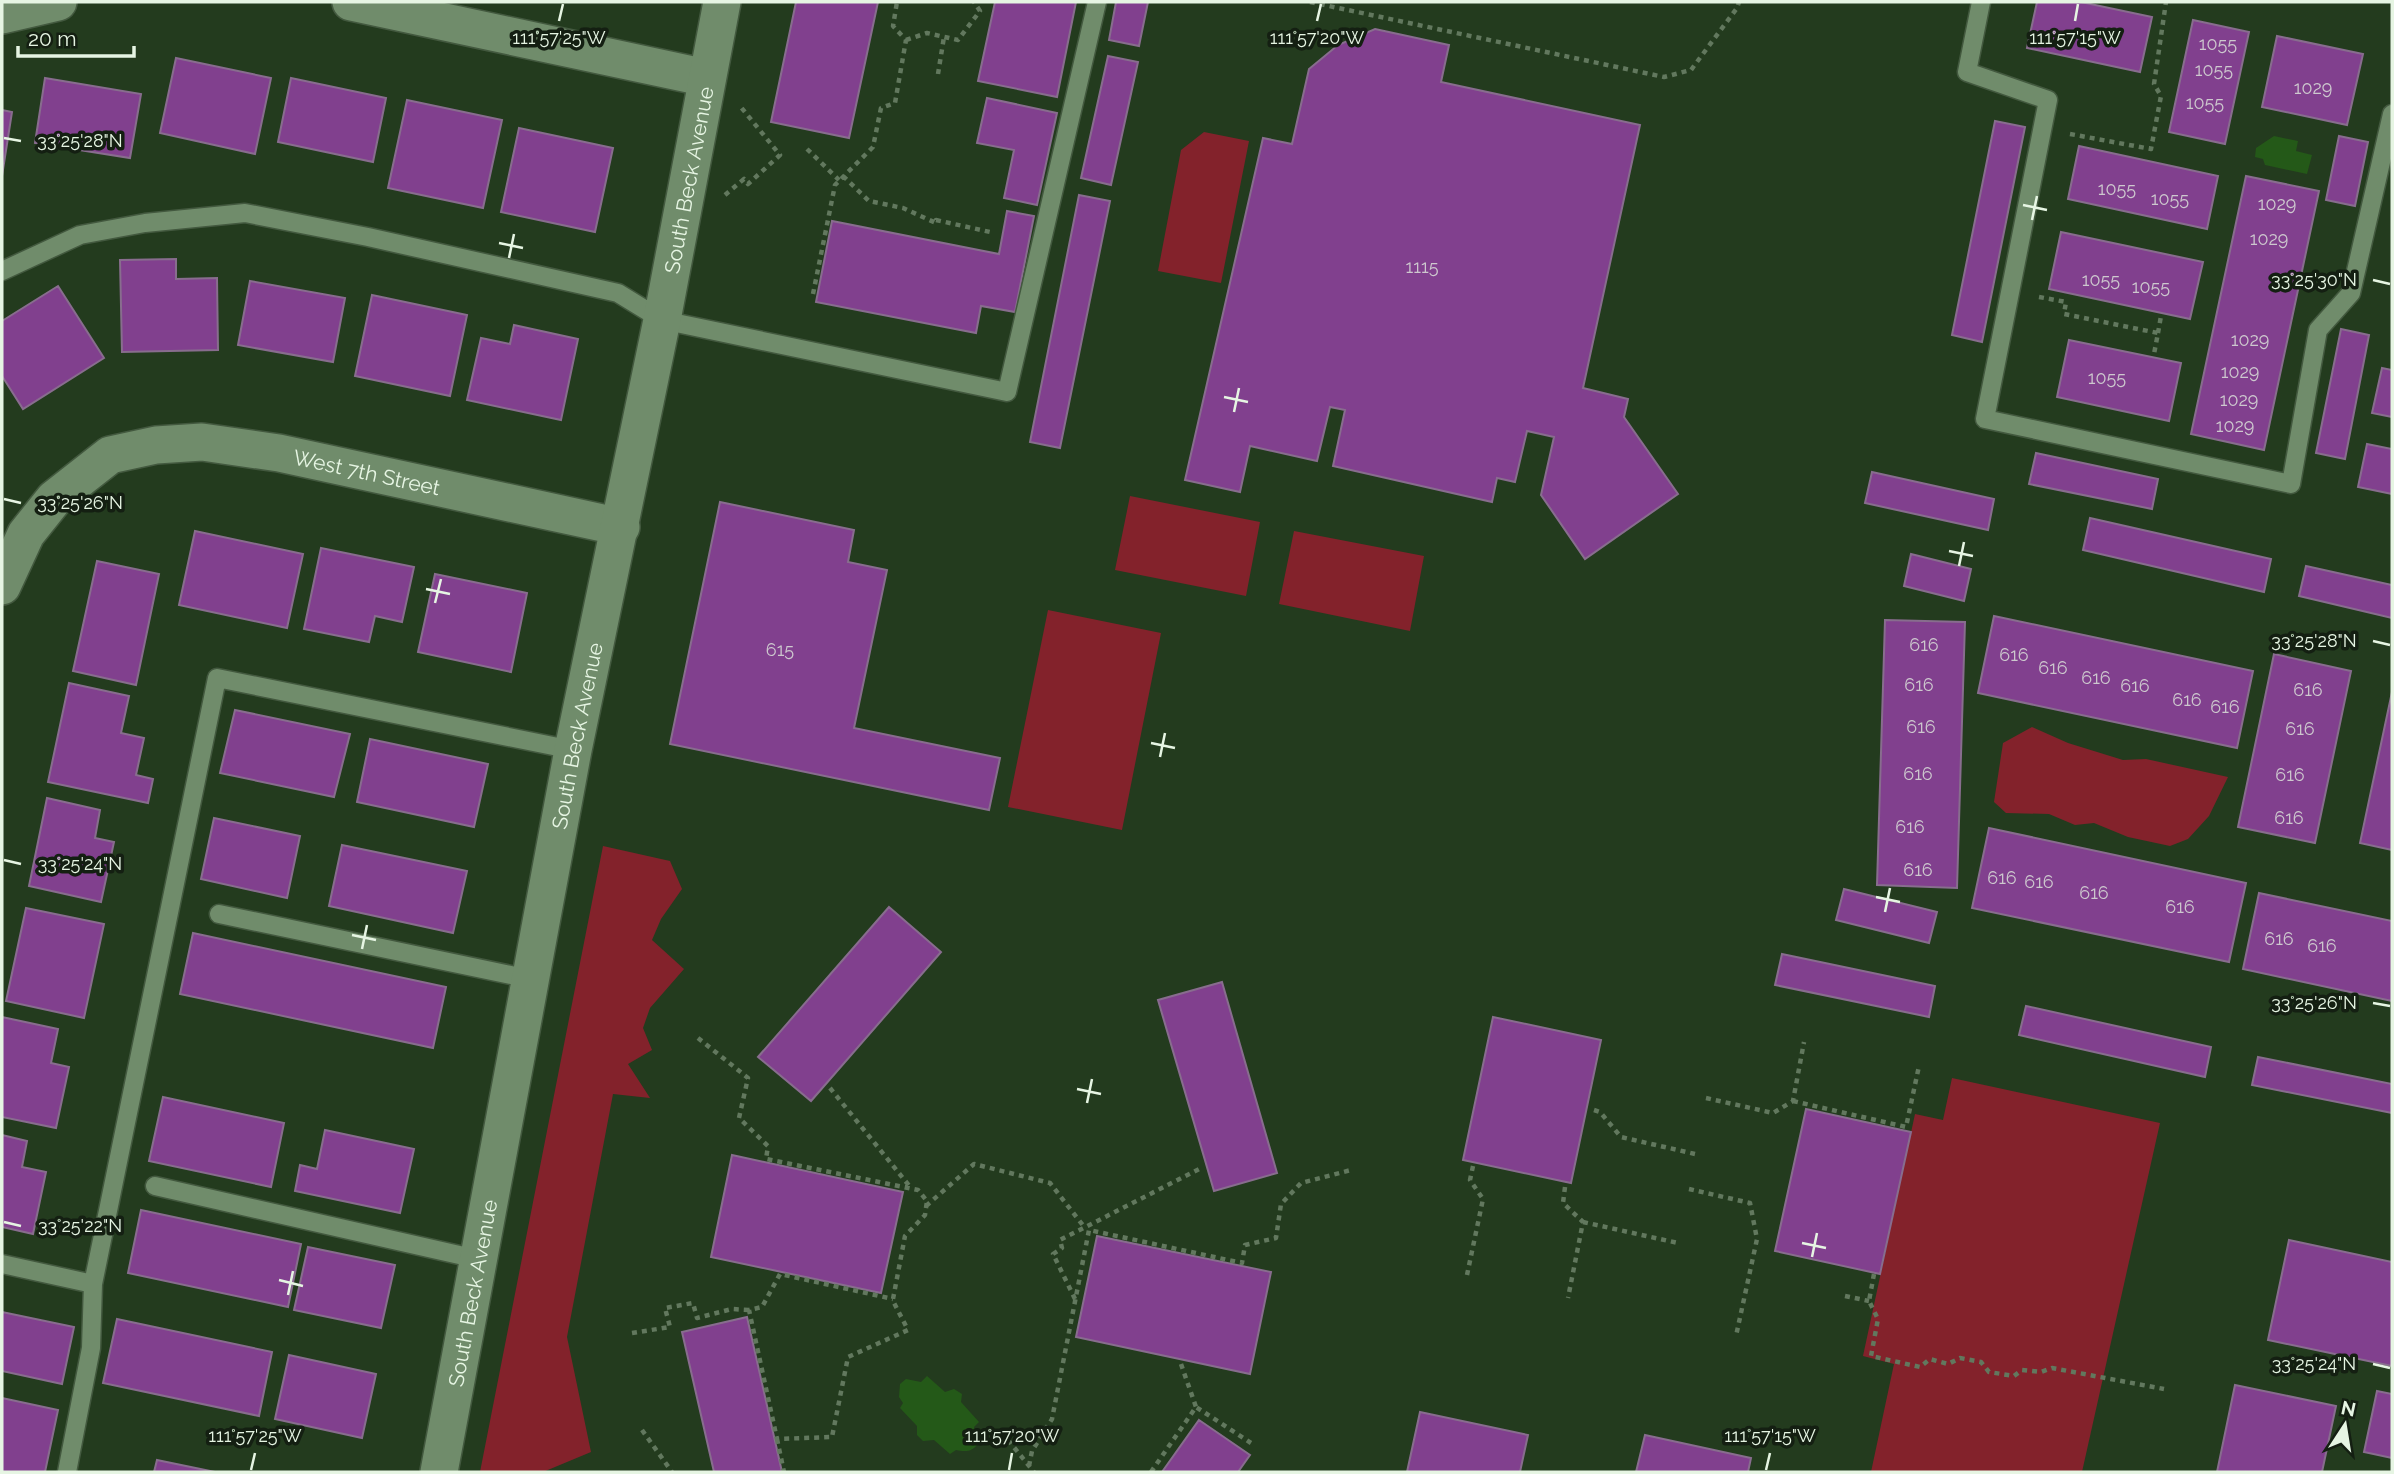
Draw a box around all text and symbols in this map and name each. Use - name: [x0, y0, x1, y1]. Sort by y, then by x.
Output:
- scale bar: [18, 14, 133, 58]
- text: 20 m: [28, 26, 76, 51]
- text: 111°57'25"W: [512, 27, 606, 48]
- text: 111°57'20"W: [1270, 27, 1364, 48]
- text: 111°57'15"W: [2029, 27, 2121, 48]
- house number: 1055: [2199, 33, 2237, 54]
- house number: 1055: [2195, 59, 2233, 80]
- house number: 1029: [2294, 77, 2332, 98]
- street label: South Beck Avenue: [659, 84, 718, 276]
- house number: 1055: [2186, 92, 2224, 113]
- text: 33°25'28"N: [37, 130, 123, 151]
- house number: 1055: [2098, 178, 2136, 199]
- house number: 1055: [2151, 188, 2189, 209]
- house number: 1029: [2258, 193, 2296, 214]
- house number: 1029: [2250, 228, 2288, 249]
- house number: 1115: [1406, 256, 1439, 277]
- house number: 1055: [2082, 269, 2120, 290]
- text: 33°25'30"N: [2271, 269, 2357, 290]
- house number: 1055: [2132, 276, 2170, 297]
- house number: 1029: [2231, 329, 2269, 350]
- house number: 1029: [2221, 361, 2259, 382]
- house number: 1055: [2088, 367, 2126, 388]
- house number: 1029: [2220, 389, 2258, 410]
- house number: 1029: [2216, 415, 2254, 436]
- street label: West 7th Street: [291, 444, 442, 500]
- text: 33°25'26"N: [37, 492, 123, 513]
- text: 33°25'28"N: [2271, 630, 2357, 651]
- house number: 616: [1909, 634, 1939, 655]
- house number: 615: [766, 639, 794, 660]
- street label: South Beck Avenue: [546, 640, 607, 831]
- house number: 616: [1999, 644, 2029, 665]
- house number: 616: [2038, 657, 2068, 678]
- house number: 616: [2081, 667, 2111, 688]
- house number: 616: [1904, 674, 1934, 695]
- house number: 616: [2120, 675, 2150, 696]
- house number: 616: [2293, 679, 2323, 700]
- house number: 616: [2172, 689, 2202, 710]
- house number: 616: [2210, 696, 2240, 717]
- house number: 616: [1906, 716, 1936, 737]
- house number: 616: [2285, 718, 2315, 739]
- house number: 616: [1903, 763, 1933, 784]
- house number: 616: [2275, 764, 2305, 785]
- house number: 616: [2274, 807, 2304, 828]
- house number: 616: [1895, 816, 1925, 837]
- text: 33°25'24"N: [38, 853, 122, 874]
- house number: 616: [1903, 859, 1933, 880]
- house number: 616: [1987, 867, 2017, 888]
- house number: 616: [2024, 871, 2054, 892]
- house number: 616: [2079, 882, 2109, 903]
- house number: 616: [2165, 896, 2195, 917]
- house number: 616: [2264, 928, 2294, 949]
- house number: 616: [2307, 935, 2337, 956]
- text: 33°25'26"N: [2271, 992, 2357, 1013]
- street label: South Beck Avenue: [443, 1197, 502, 1389]
- text: 33°25'22"N: [38, 1215, 122, 1236]
- text: 33°25'24"N: [2272, 1353, 2356, 1374]
- north arrow: [2310, 1390, 2380, 1460]
- text: N: [2339, 1396, 2358, 1421]
- text: 111°57'25"W: [208, 1425, 302, 1446]
- text: 111°57'20"W: [965, 1425, 1059, 1446]
- text: 111°57'15"W: [1724, 1425, 1816, 1446]

